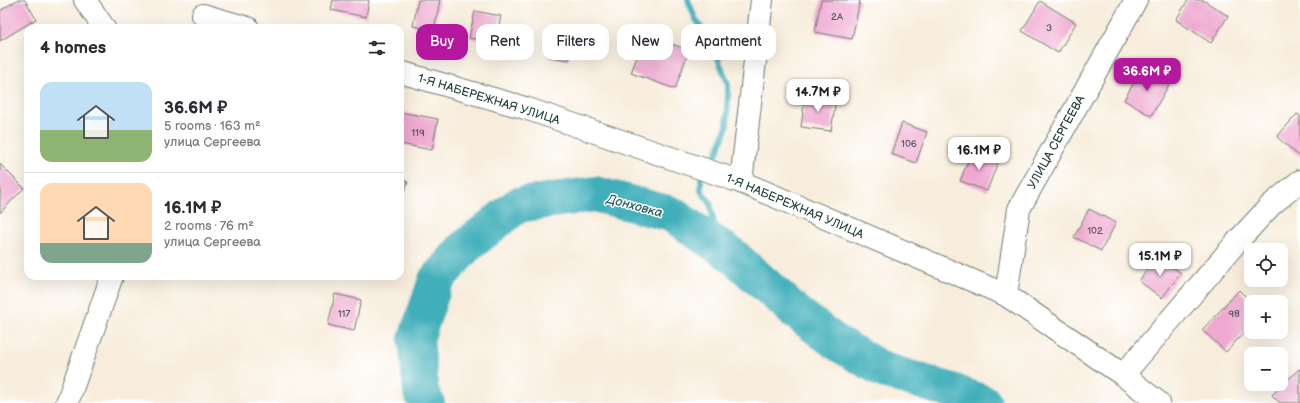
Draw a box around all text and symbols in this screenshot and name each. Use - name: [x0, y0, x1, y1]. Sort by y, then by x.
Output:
- house number: 2А: [831, 11, 844, 23]
- house number: 3: [1046, 22, 1052, 34]
- chip: Buy: [416, 24, 468, 60]
- chip: Rent: [476, 24, 534, 60]
- chip: Filters: [542, 24, 609, 60]
- chip: New: [617, 24, 673, 60]
- chip: Apartment: [681, 24, 776, 60]
- icon: filters: [366, 37, 388, 59]
- text: 4 homes: [40, 38, 106, 58]
- pin: 36.6M ₽: [1110, 58, 1184, 92]
- text: 36.6M ₽: [1123, 63, 1171, 79]
- street label: 1-Я НАБЕРЕЖНАЯ УЛИЦА: [416, 71, 562, 128]
- pin: 14.7M ₽: [781, 79, 855, 113]
- text: 14.7M ₽: [795, 84, 841, 100]
- street label: УЛИЦА СЕРГЕЕВА: [1024, 92, 1089, 192]
- icon: home: [72, 98, 120, 146]
- text: 36.6M ₽: [164, 98, 227, 118]
- text: 5 rooms · 163 m²: [164, 118, 261, 134]
- house number: 119: [411, 127, 425, 139]
- text: улица Сергеева: [164, 134, 261, 150]
- pin: 16.1M ₽: [942, 137, 1016, 171]
- house number: 106: [901, 138, 917, 150]
- text: 16.1M ₽: [957, 142, 1001, 158]
- street label: 1-Я НАБЕРЕЖНАЯ УЛИЦА: [724, 171, 866, 242]
- water label: Донховка: [604, 191, 665, 221]
- text: 16.1M ₽: [164, 198, 222, 218]
- icon: home: [72, 199, 120, 247]
- text: 2 rooms · 76 m²: [164, 218, 254, 234]
- house number: 102: [1087, 225, 1103, 237]
- text: улица Сергеева: [164, 234, 261, 250]
- pin: 15.1M ₽: [1123, 243, 1197, 277]
- map controls: [1244, 243, 1288, 391]
- button: locate: [1244, 243, 1288, 287]
- text: 15.1M ₽: [1138, 248, 1182, 264]
- button: +: [1244, 295, 1288, 339]
- house number: 117: [338, 308, 350, 320]
- house number: 98: [1228, 308, 1240, 320]
- button: −: [1244, 347, 1288, 391]

